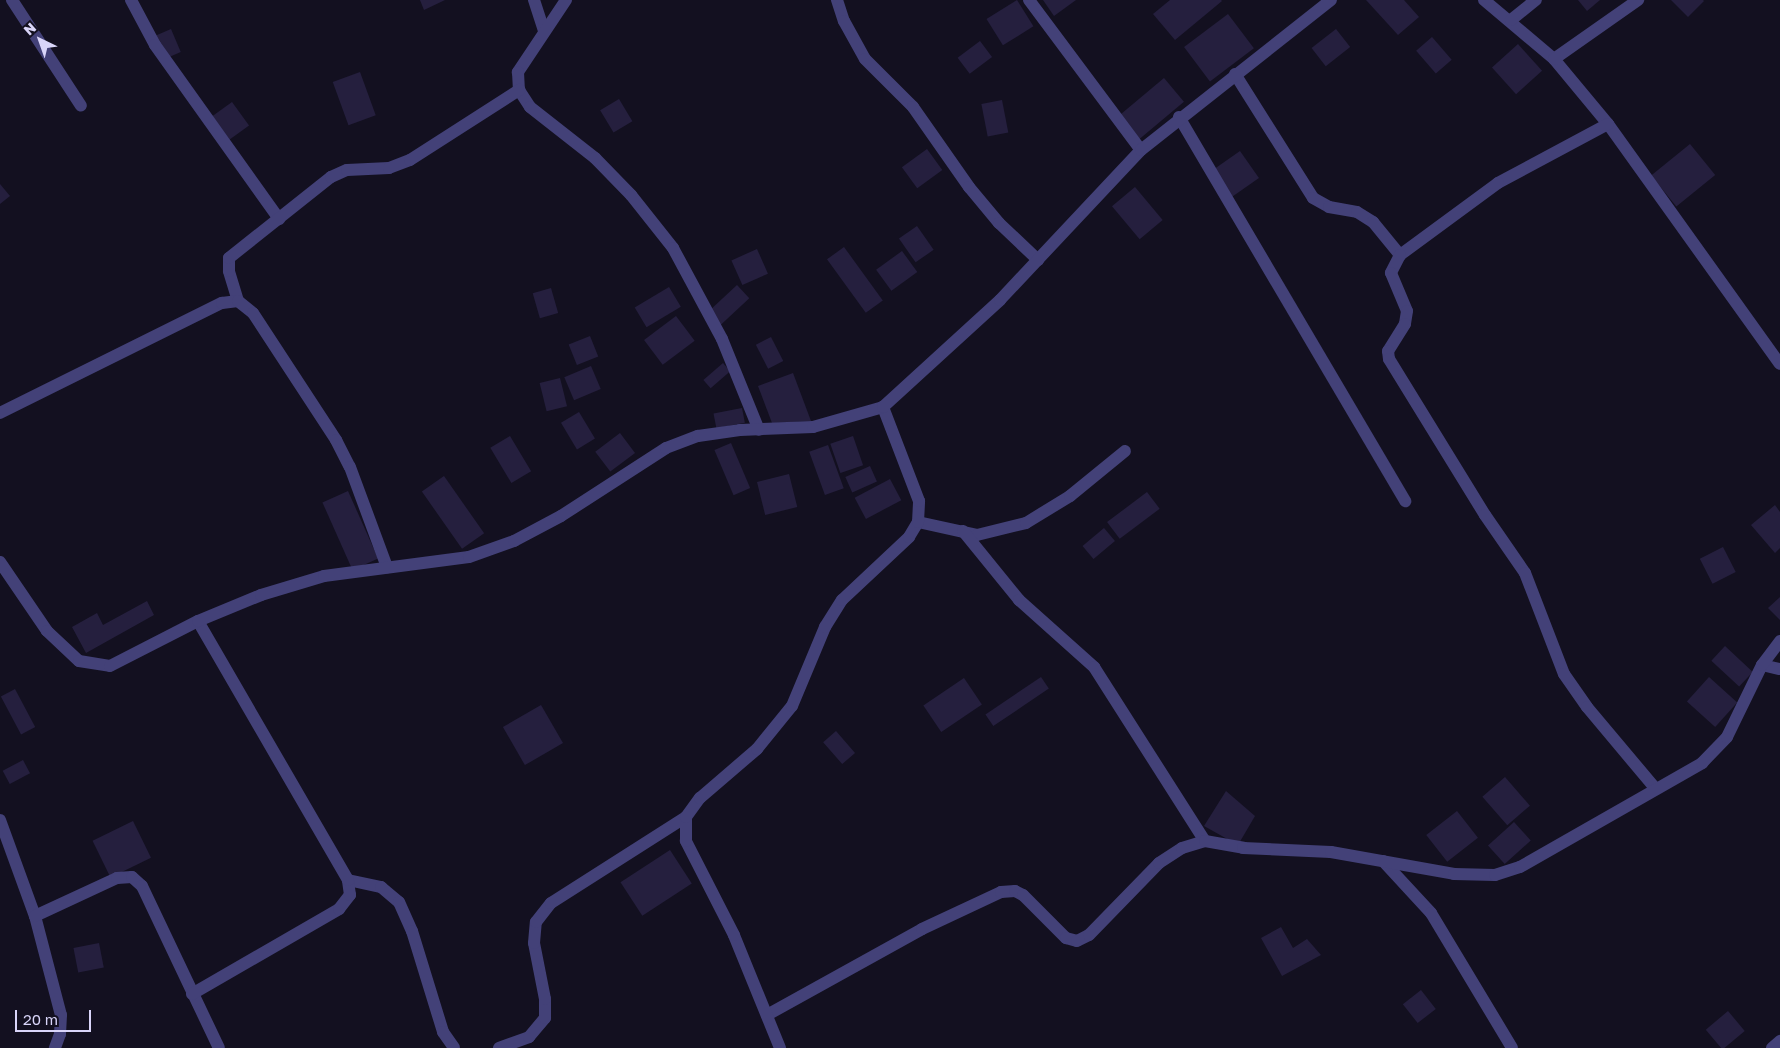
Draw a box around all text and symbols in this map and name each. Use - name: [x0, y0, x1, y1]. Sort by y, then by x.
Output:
- north arrow: [15, 15, 65, 65]
- text: N: [20, 19, 39, 38]
- scale bar: [18, 1000, 94, 1032]
- text: 20 m: [23, 1010, 58, 1028]

